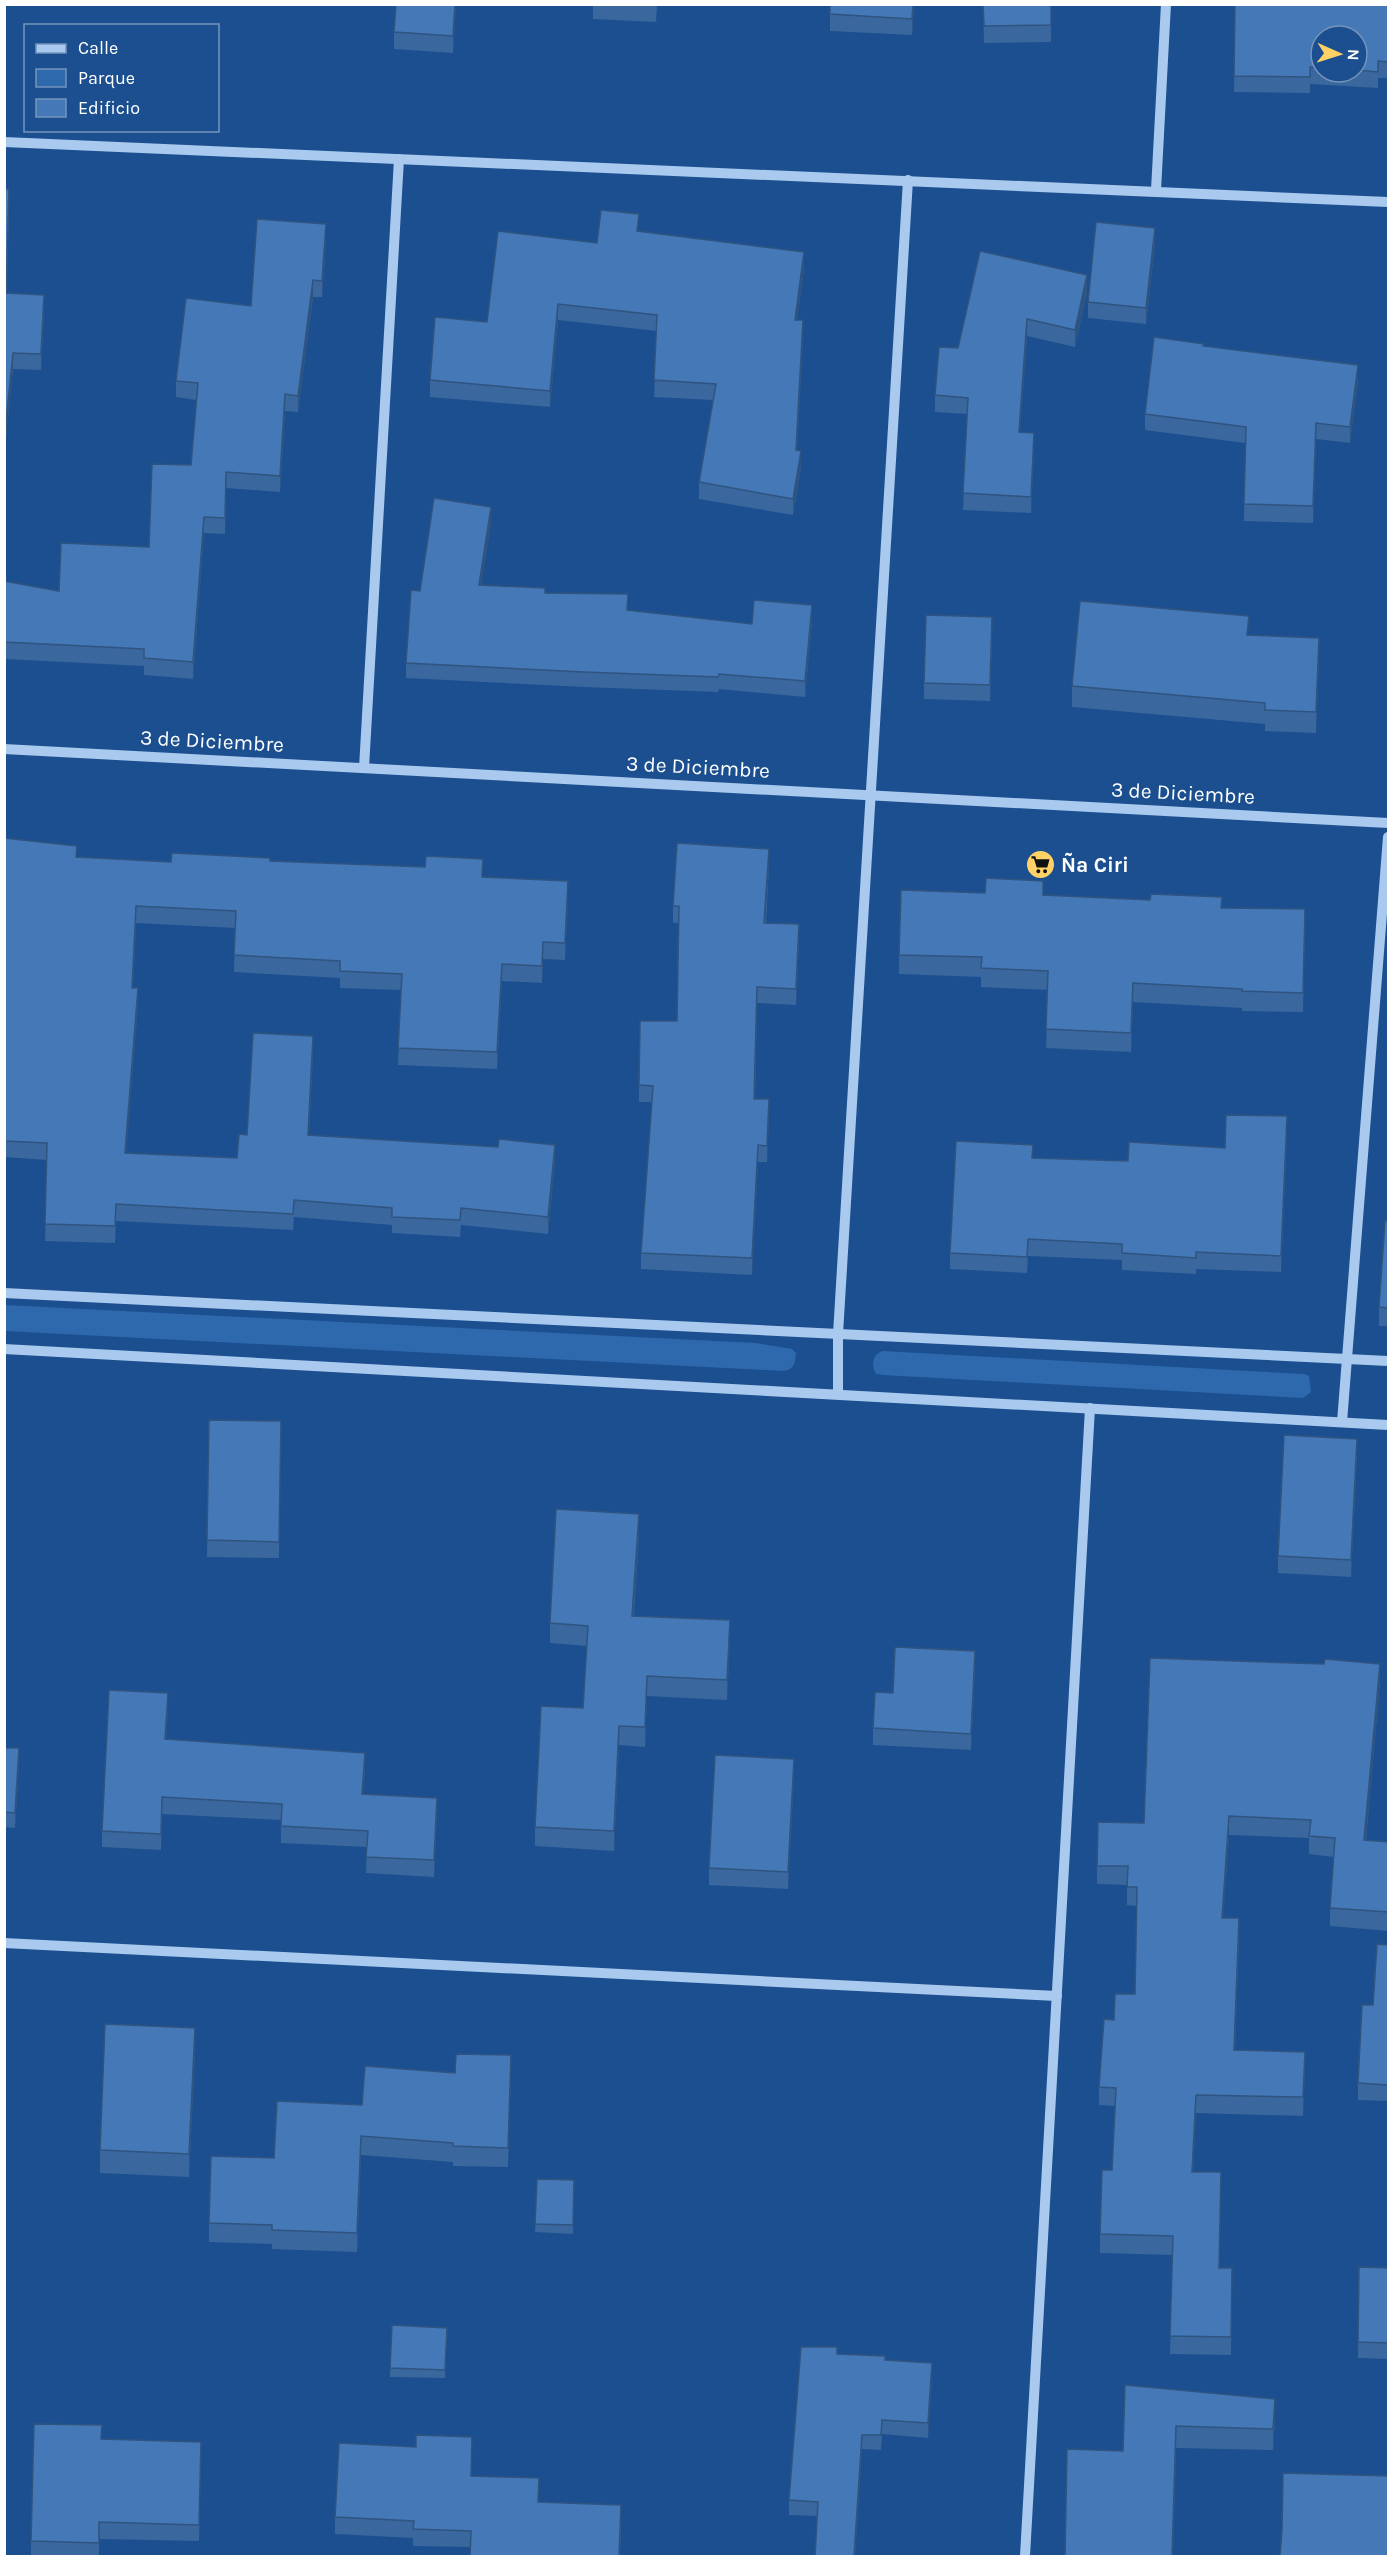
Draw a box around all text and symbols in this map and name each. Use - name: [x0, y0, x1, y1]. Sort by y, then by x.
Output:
- legend: [24, 24, 219, 132]
- north arrow: [1309, 24, 1369, 84]
- text: Calle: [78, 37, 118, 59]
- text: N: [1344, 49, 1363, 61]
- text: Parque: [78, 67, 135, 89]
- text: Edificio: [78, 97, 140, 119]
- street label: 3 de Diciembre: [139, 725, 285, 757]
- street label: 3 de Diciembre: [625, 751, 771, 783]
- street label: 3 de Diciembre: [1110, 777, 1256, 809]
- supermarket icon: Ña Ciri: [1024, 849, 1056, 881]
- place label: Ña Ciri: [1061, 852, 1129, 877]

